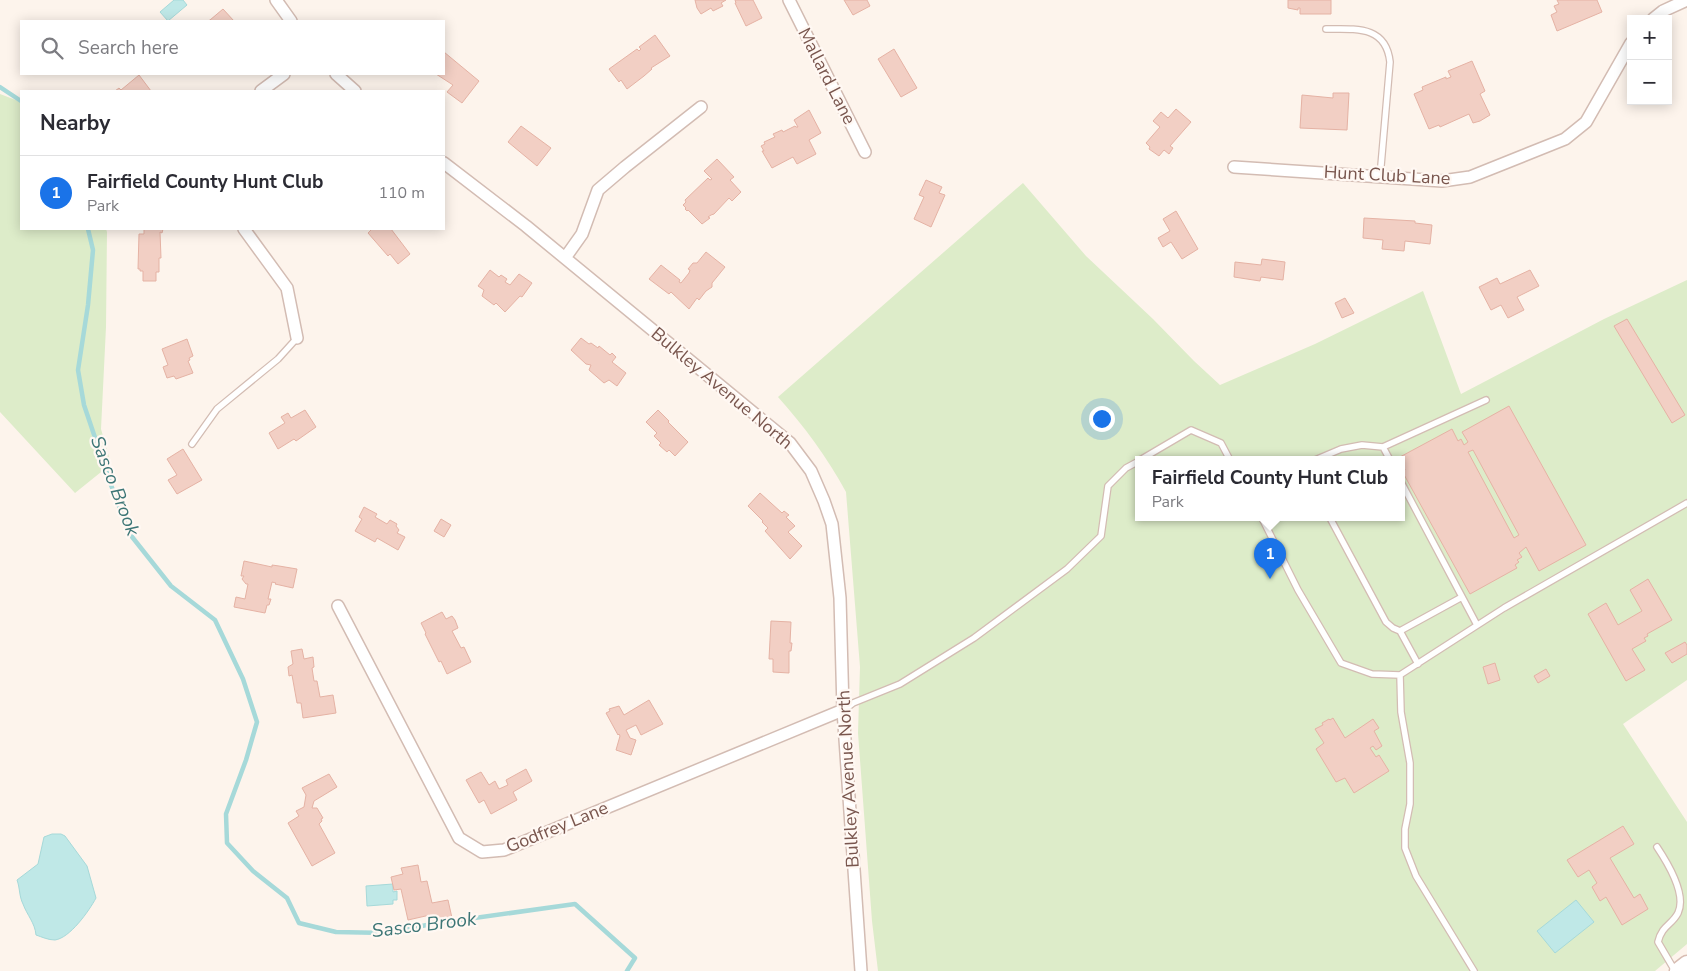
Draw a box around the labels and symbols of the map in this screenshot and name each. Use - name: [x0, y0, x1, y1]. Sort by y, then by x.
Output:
- street label: Mallard Lane: [792, 23, 862, 129]
- street label: Hunt Club Lane: [1323, 160, 1451, 190]
- street label: Bulkley Avenue North: [646, 322, 798, 454]
- your location: [1089, 406, 1115, 432]
- water label: Sasco Brook: [84, 432, 146, 540]
- pin: 1: [1254, 538, 1286, 579]
- street label: Bulkley Avenue North: [831, 690, 865, 868]
- street label: Godfrey Lane: [502, 796, 612, 858]
- water label: Sasco Brook: [370, 906, 478, 944]

